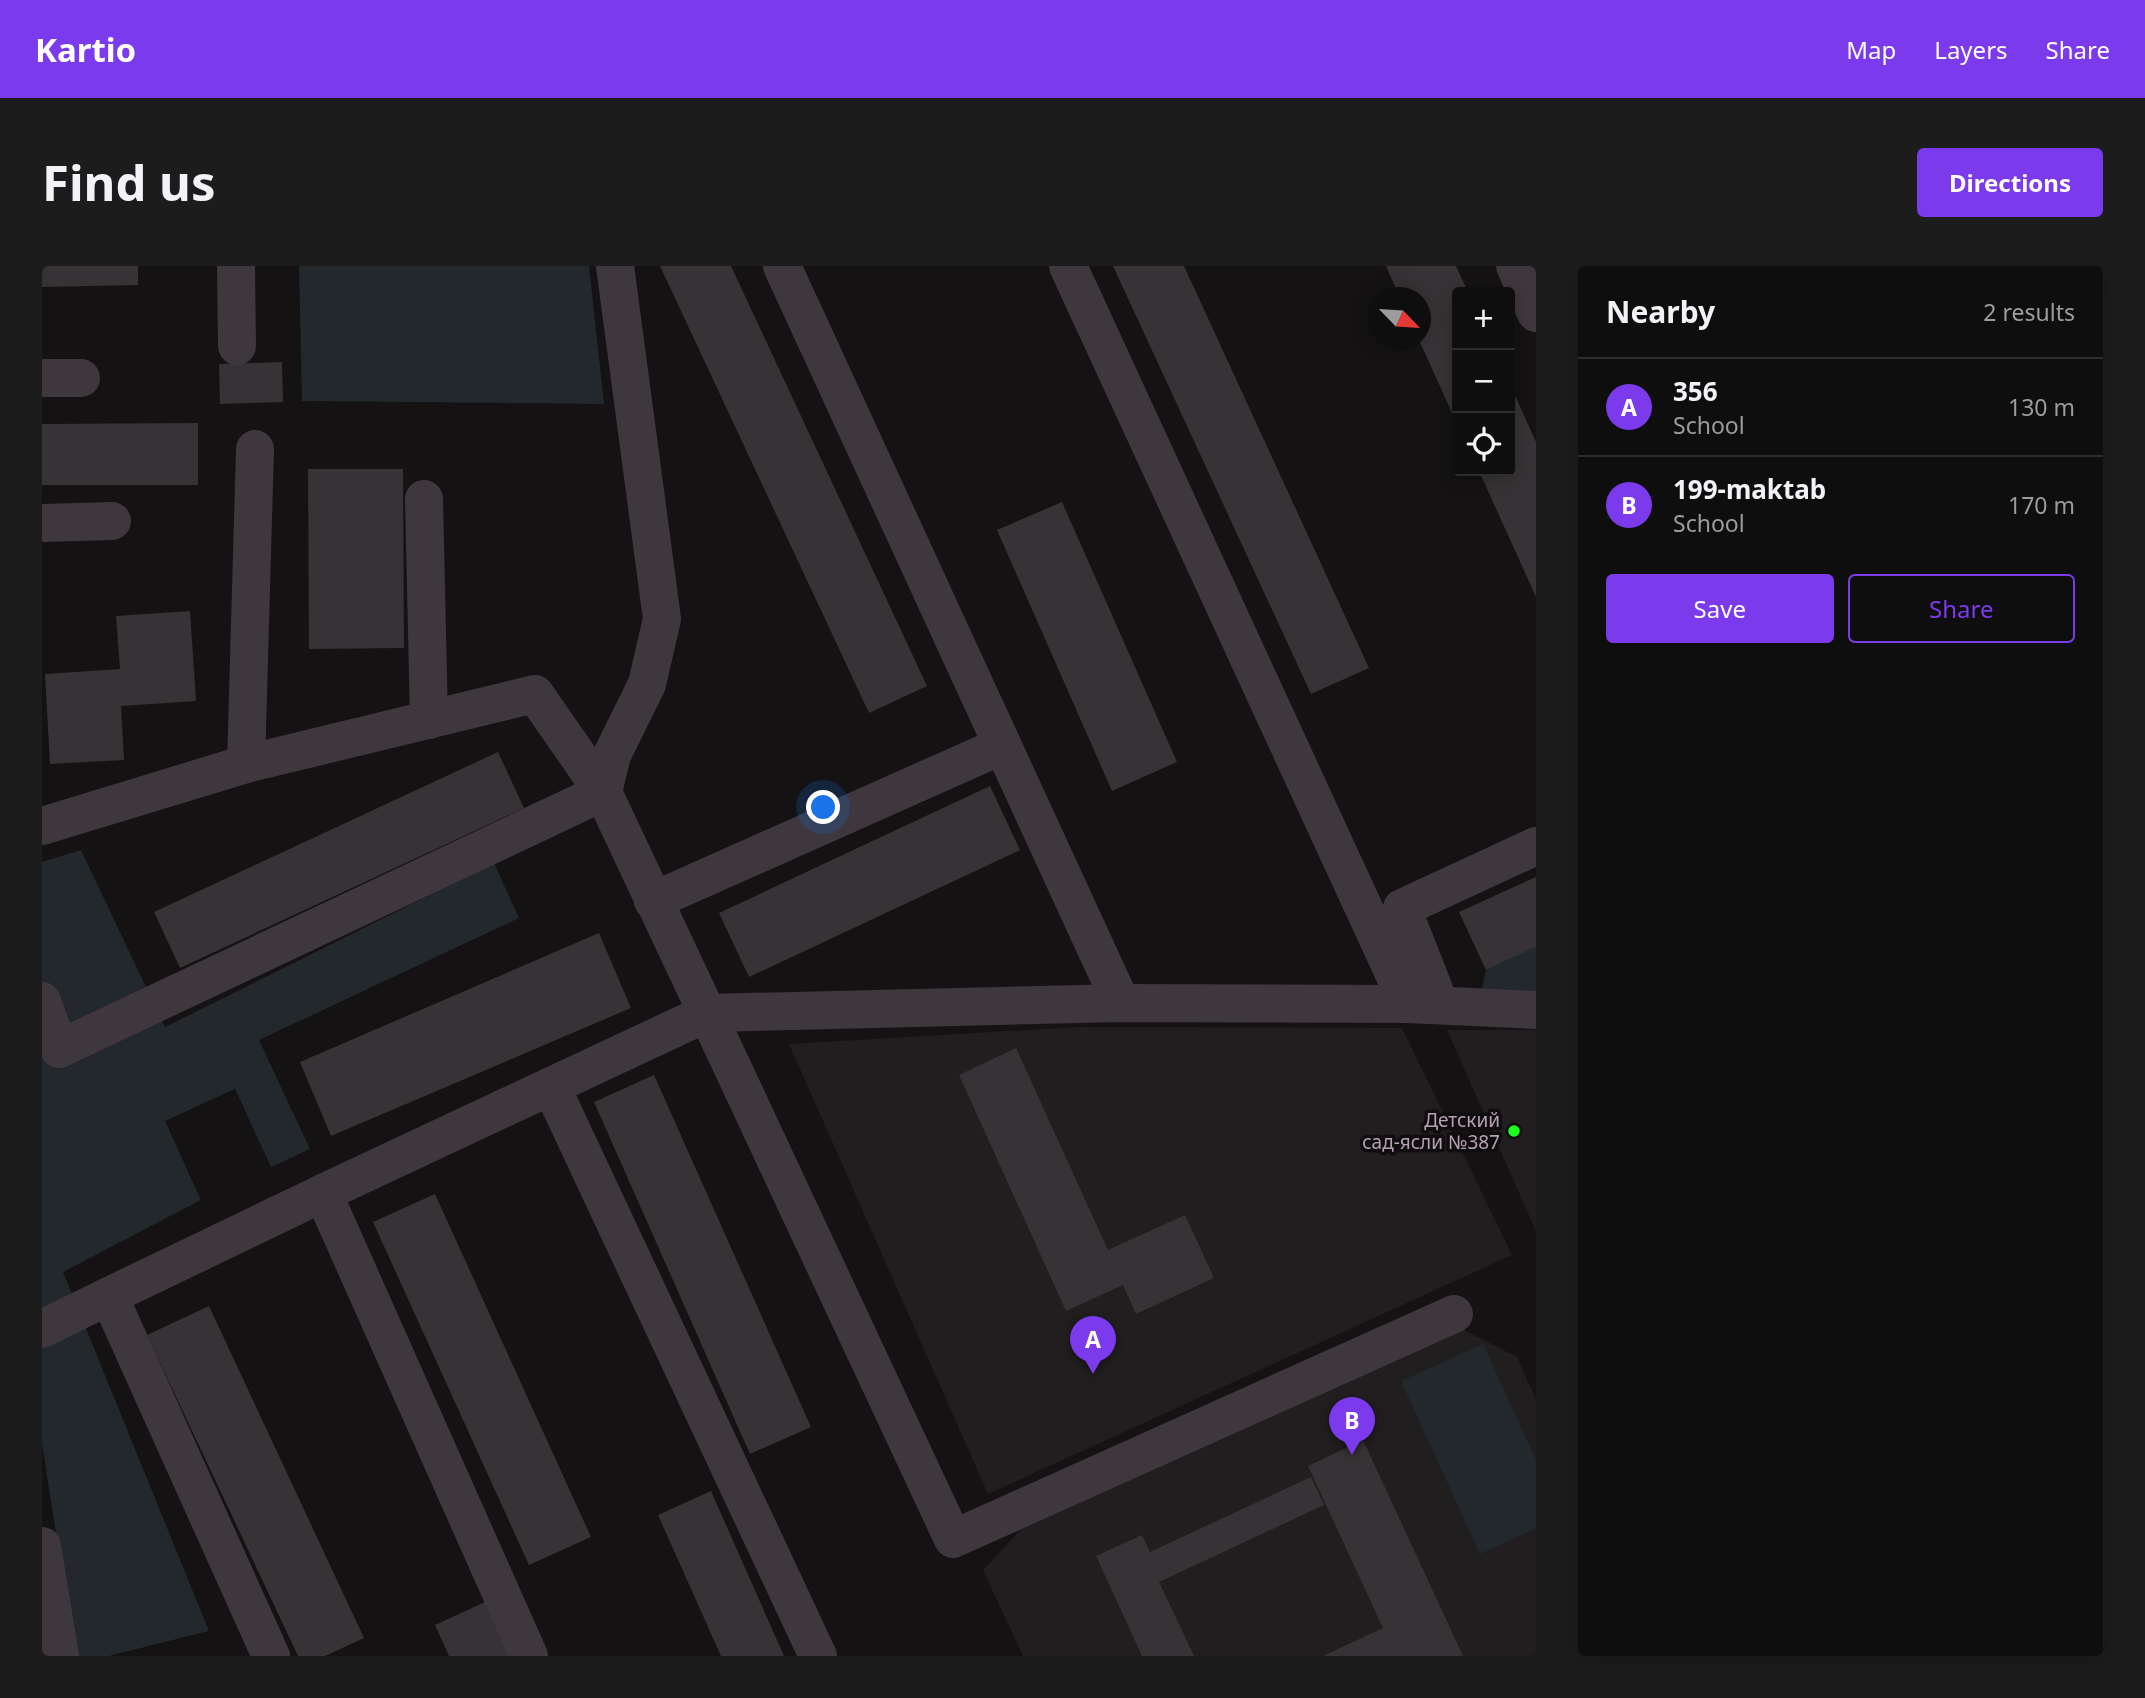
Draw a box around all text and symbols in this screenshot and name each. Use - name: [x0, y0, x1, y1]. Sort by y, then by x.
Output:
- text: Kartio: [35, 27, 136, 72]
- text: Map: [1846, 33, 1896, 66]
- text: Layers: [1934, 33, 2008, 66]
- text: Share: [2046, 33, 2110, 66]
- button: Directions: [1917, 148, 2103, 217]
- text: Find us: [42, 149, 216, 215]
- north arrow: [1368, 287, 1431, 350]
- map controls: [1452, 287, 1515, 476]
- button: +: [1452, 287, 1515, 350]
- text: Nearby: [1606, 291, 1715, 332]
- text: 2 results: [1983, 296, 2075, 328]
- button: −: [1452, 350, 1515, 413]
- text: 356: [1673, 373, 1718, 409]
- text: A: [1621, 391, 1637, 423]
- text: 130 m: [2008, 391, 2075, 423]
- text: School: [1673, 409, 1745, 441]
- button: locate: [1452, 413, 1515, 476]
- text: 199-maktab: [1673, 471, 1826, 507]
- text: B: [1621, 489, 1637, 521]
- text: 170 m: [2008, 489, 2075, 521]
- text: School: [1673, 507, 1745, 539]
- button: Save: [1606, 574, 1834, 643]
- button: Share: [1848, 574, 2075, 643]
- your location: [806, 790, 840, 824]
- place label: Детский сад-ясли №387: [1362, 1107, 1500, 1155]
- marker: Детский сад-ясли №387: [1506, 1123, 1522, 1139]
- pin: A: [1070, 1316, 1116, 1374]
- pin: B: [1329, 1397, 1375, 1455]

